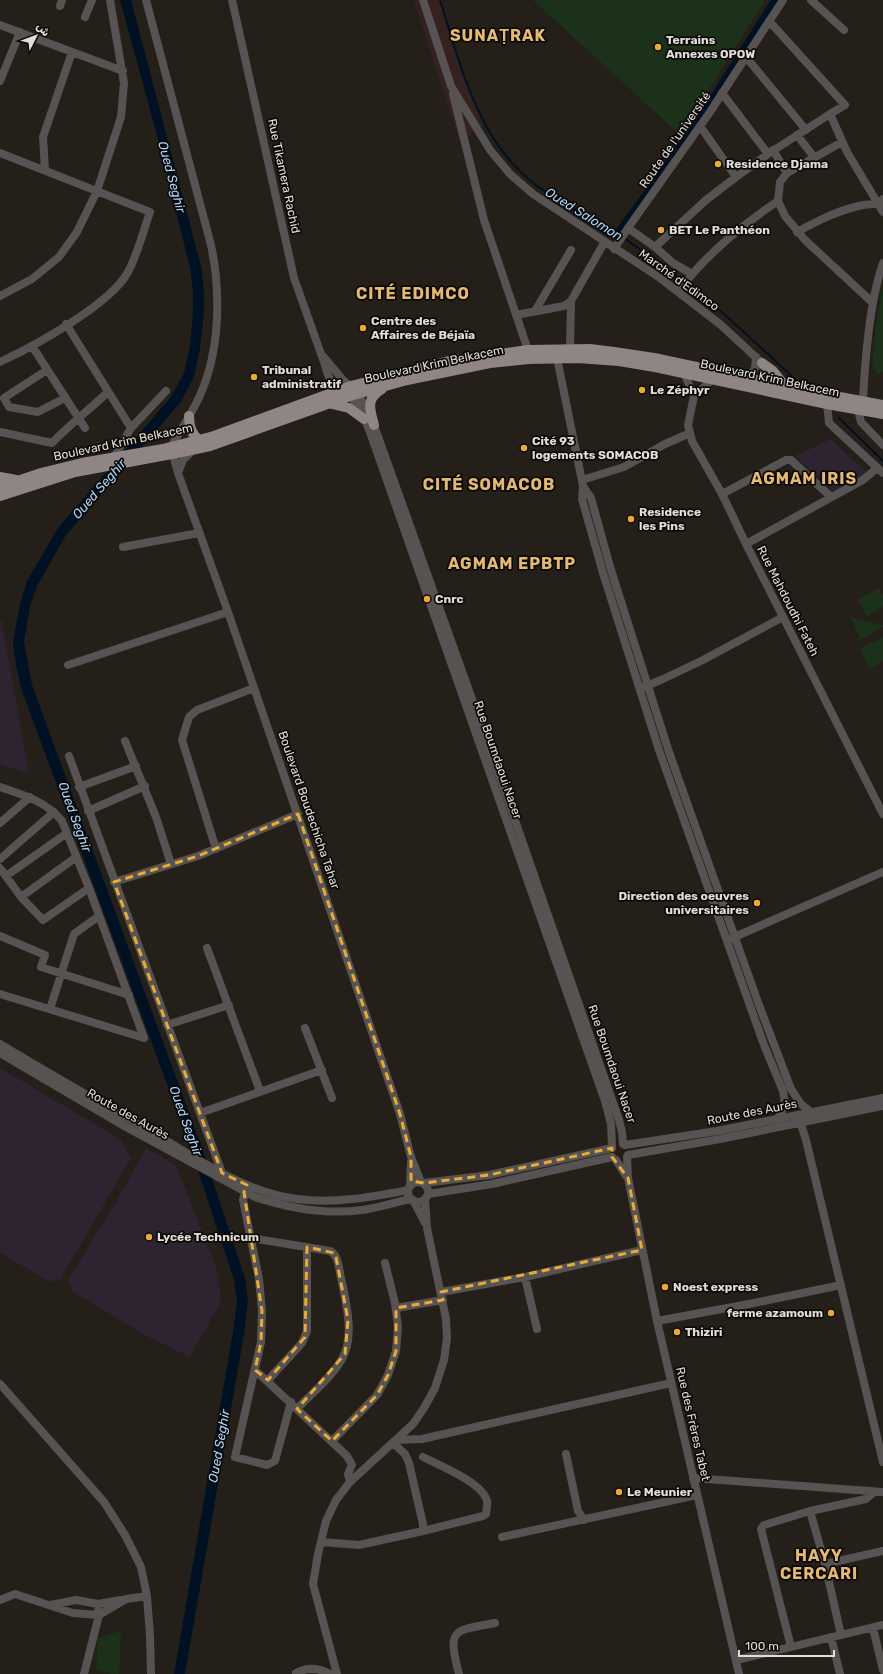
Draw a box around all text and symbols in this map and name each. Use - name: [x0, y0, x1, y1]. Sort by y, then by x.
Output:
- north arrow: [16, 16, 56, 56]
- text: ش: [34, 20, 53, 39]
- district label: SUNAṬRAK: [450, 26, 546, 45]
- place label: Terrains Annexes OPOW: [666, 33, 755, 61]
- marker: Terrains Annexes OPOW: [653, 42, 663, 52]
- street label: Route de l'université: [637, 89, 714, 191]
- street label: Rue Tikamera Rachid: [265, 117, 303, 235]
- water label: Oued Seghir: [154, 139, 189, 216]
- place label: Residence Djama: [726, 157, 828, 171]
- marker: Residence Djama: [713, 159, 723, 169]
- water label: Oued Salomon: [543, 184, 625, 244]
- place label: BET Le Panthéon: [669, 223, 770, 237]
- marker: BET Le Panthéon: [656, 225, 666, 235]
- street label: Marché d'Edimco: [636, 246, 722, 314]
- district label: CITÉ EDIMCO: [356, 283, 470, 303]
- place label: Centre des Affaires de Béjaïa: [371, 314, 475, 342]
- marker: Centre des Affaires de Béjaïa: [358, 323, 368, 333]
- street label: Boulevard Krim Belkacem: [363, 342, 505, 386]
- street label: Boulevard Krim Belkacem: [699, 356, 841, 400]
- place label: Tribunal administratif: [262, 363, 342, 391]
- marker: Tribunal administratif: [249, 372, 259, 382]
- place label: Le Zéphyr: [650, 383, 710, 397]
- marker: Le Zéphyr: [637, 385, 647, 395]
- street label: Boulevard Krim Belkacem: [52, 420, 194, 464]
- place label: Cité 93 logements SOMACOB: [532, 434, 658, 462]
- marker: Cité 93 logements SOMACOB: [519, 443, 529, 453]
- water label: Oued Seghir: [69, 455, 130, 522]
- district label: AGMAM IRIS: [751, 469, 857, 488]
- district label: CITÉ SOMACOB: [423, 474, 555, 494]
- place label: Residence les Pins: [639, 505, 701, 533]
- marker: Residence les Pins: [626, 514, 636, 524]
- street label: Rue Mahdoudhi Fateh: [754, 544, 822, 658]
- district label: AGMAM EPBTP: [448, 554, 576, 573]
- place label: Cnrc: [435, 592, 464, 606]
- marker: Cnrc: [422, 594, 432, 604]
- street label: Rue Boumdaoui Nacer: [471, 699, 525, 821]
- street label: Boulevard Boudechicha Tahar: [275, 729, 343, 891]
- water label: Oued Seghir: [54, 780, 95, 856]
- place label: Direction des oeuvres universitaires: [618, 889, 749, 917]
- marker: Direction des oeuvres universitaires: [752, 898, 762, 908]
- street label: Rue Boumdaoui Nacer: [585, 1003, 639, 1125]
- water label: Oued Seghir: [165, 1084, 206, 1160]
- street label: Route des Aurès: [85, 1086, 171, 1142]
- street label: Route des Aurès: [706, 1096, 798, 1128]
- place label: Lycée Technicum: [157, 1230, 259, 1244]
- marker: Lycée Technicum: [144, 1232, 154, 1242]
- place label: Noest express: [673, 1280, 759, 1294]
- marker: Noest express: [660, 1282, 670, 1292]
- place label: ferme azamoum: [727, 1306, 823, 1320]
- marker: ferme azamoum: [826, 1308, 836, 1318]
- place label: Thiziri: [685, 1325, 723, 1339]
- marker: Thiziri: [672, 1327, 682, 1337]
- street label: Rue des Frères Tabet: [673, 1366, 713, 1483]
- water label: Oued Seghir: [205, 1407, 234, 1484]
- place label: Le Meunier: [627, 1485, 693, 1499]
- marker: Le Meunier: [614, 1487, 624, 1497]
- district label: HAYY CERCARI: [780, 1546, 858, 1583]
- scale bar: [739, 1632, 834, 1658]
- text: 100 m: [745, 1639, 779, 1653]

